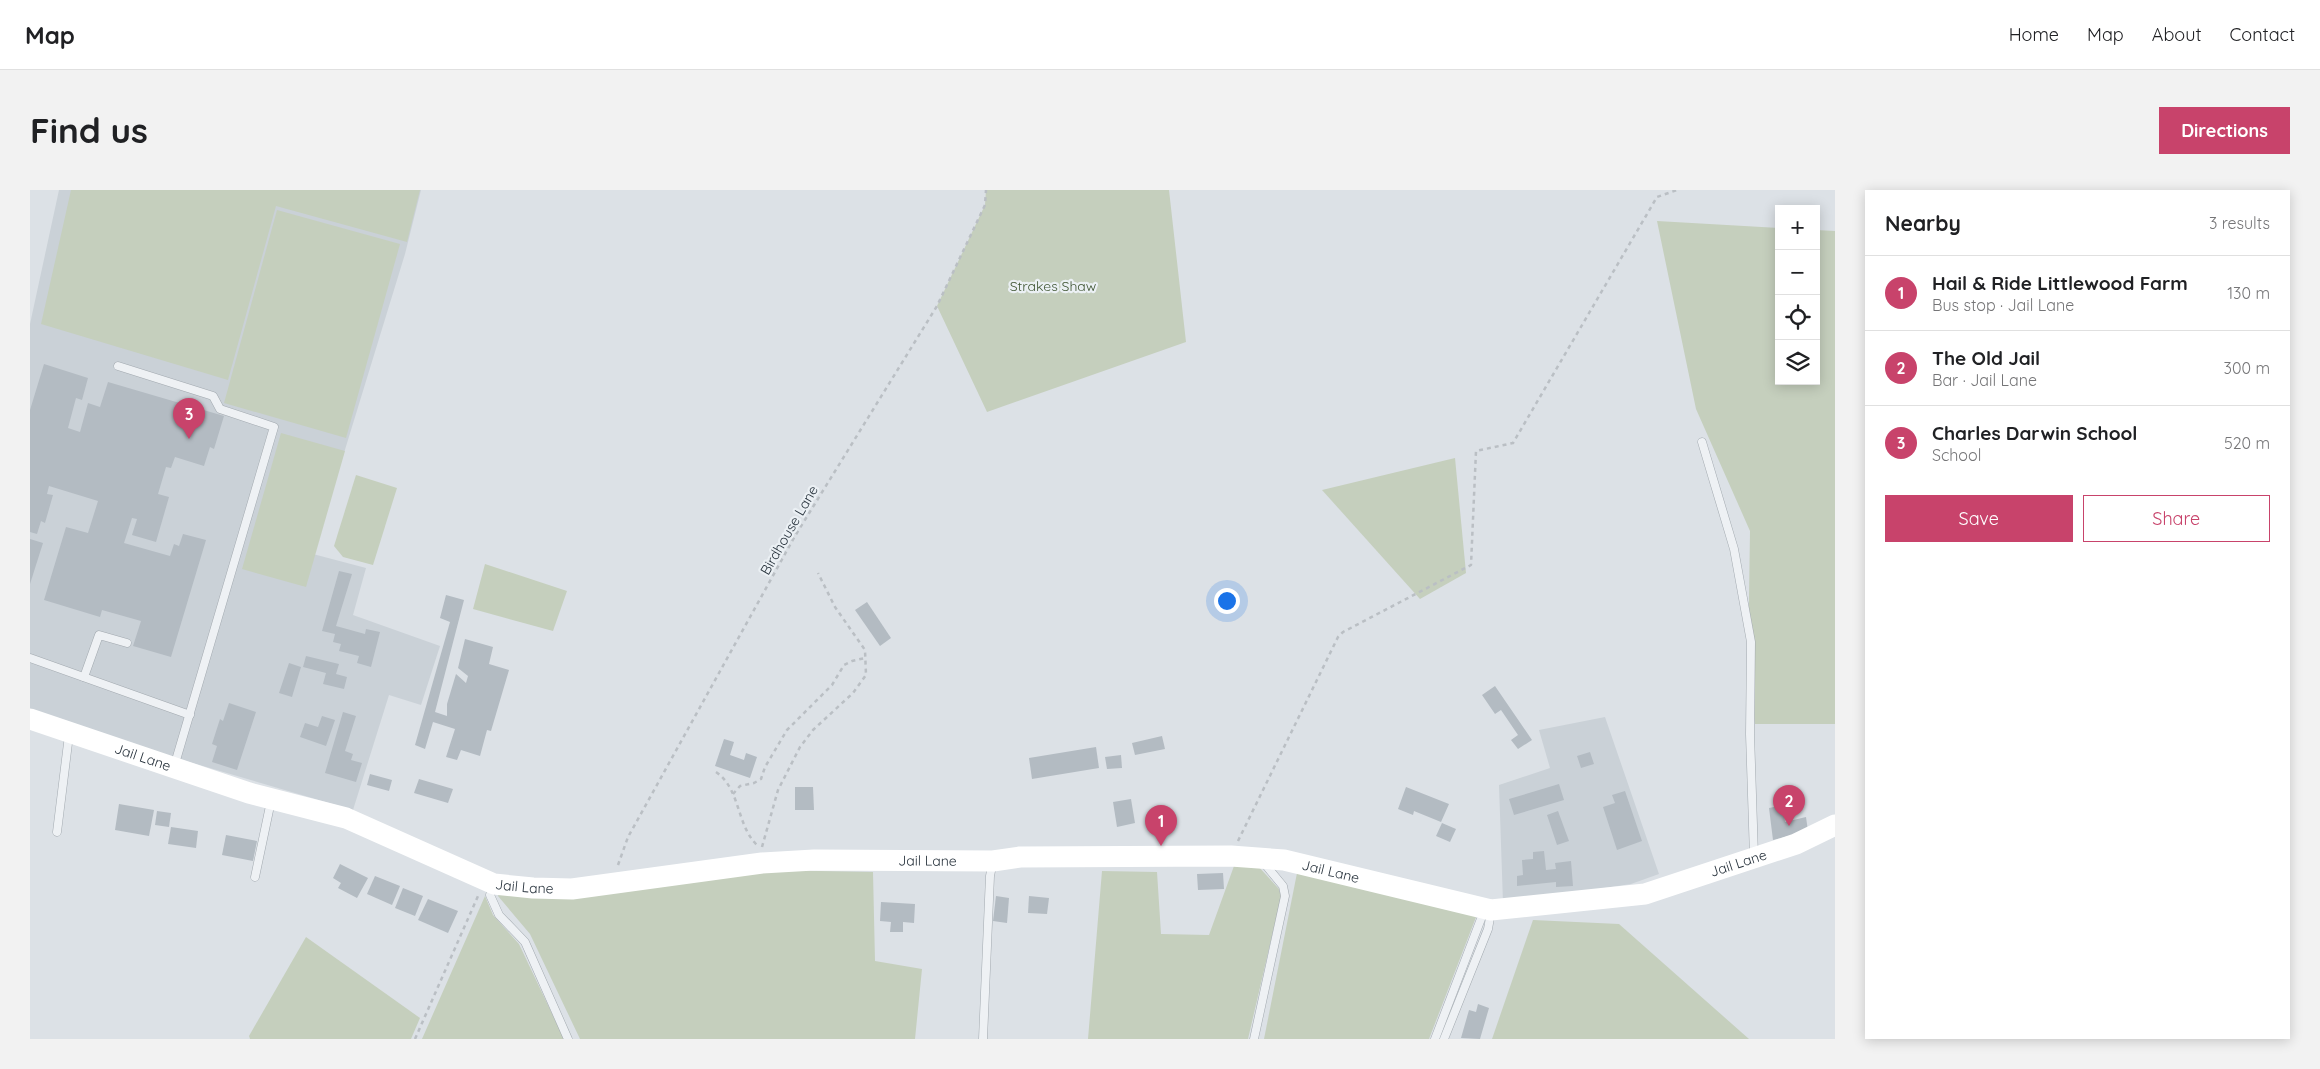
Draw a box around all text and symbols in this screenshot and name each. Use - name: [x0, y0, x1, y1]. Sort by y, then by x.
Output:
- text: Map: [25, 20, 75, 50]
- text: Home: [2009, 23, 2059, 46]
- text: Map: [2087, 23, 2124, 46]
- text: About: [2152, 23, 2202, 46]
- text: Contact: [2230, 23, 2295, 46]
- button: Directions: [2159, 107, 2290, 154]
- text: Find us: [30, 108, 148, 152]
- map controls: [1775, 205, 1820, 385]
- button: +: [1775, 205, 1820, 250]
- text: Nearby: [1885, 210, 1961, 236]
- text: 3 results: [2209, 213, 2270, 233]
- button: −: [1775, 250, 1820, 295]
- text: Hail & Ride Littlewood Farm: [1932, 271, 2188, 295]
- park label: Strakes Shaw: [1010, 277, 1097, 295]
- text: 1: [1898, 283, 1904, 303]
- text: 130 m: [2227, 283, 2270, 303]
- button: locate: [1775, 295, 1820, 340]
- text: Bus stop · Jail Lane: [1932, 295, 2074, 315]
- button: layers: [1775, 340, 1820, 385]
- text: The Old Jail: [1932, 346, 2040, 370]
- text: 2: [1896, 358, 1906, 378]
- text: 300 m: [2224, 358, 2270, 378]
- text: Bar · Jail Lane: [1932, 370, 2037, 390]
- pin: 3: [173, 398, 205, 439]
- text: Charles Darwin School: [1932, 421, 2138, 445]
- text: 3: [1897, 433, 1905, 453]
- text: 520 m: [2224, 433, 2270, 453]
- text: School: [1932, 445, 1981, 465]
- street label: Birdhouse Lane: [756, 482, 822, 578]
- button: Save: [1885, 495, 2073, 542]
- button: Share: [2083, 495, 2270, 542]
- your location: [1214, 588, 1240, 614]
- street label: Jail Lane: [112, 739, 173, 775]
- pin: 2: [1773, 785, 1805, 826]
- pin: 1: [1145, 805, 1177, 846]
- street label: Jail Lane: [1708, 845, 1769, 881]
- street label: Jail Lane: [898, 851, 957, 870]
- street label: Jail Lane: [1300, 856, 1361, 887]
- street label: Jail Lane: [494, 875, 554, 898]

